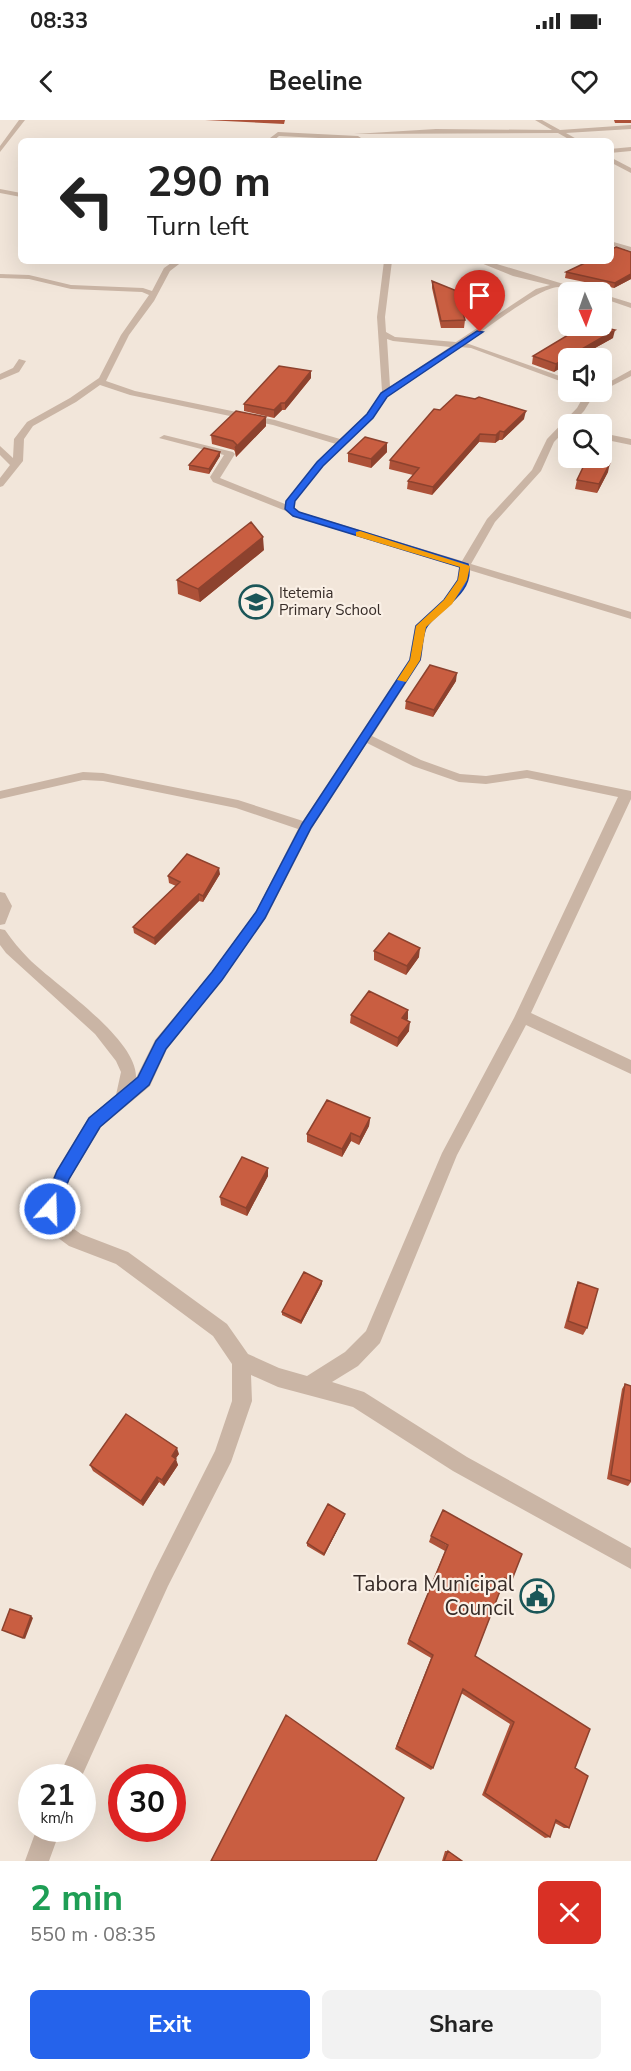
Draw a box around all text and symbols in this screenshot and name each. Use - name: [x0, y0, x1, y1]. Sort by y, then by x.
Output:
- text: 08:33: [30, 6, 88, 36]
- text: Beeline: [269, 63, 362, 100]
- icon: back: [30, 65, 63, 98]
- icon: heart: [568, 65, 601, 98]
- text: 290 m: [147, 154, 271, 211]
- icon: left: [48, 162, 126, 240]
- text: Turn left: [147, 208, 248, 245]
- pin: [454, 270, 505, 332]
- icon: arrive: [463, 279, 496, 312]
- north arrow: [558, 282, 612, 336]
- map controls: [558, 282, 612, 468]
- button: sound: [558, 348, 612, 402]
- button: search: [558, 414, 612, 468]
- place label: Itetemia Primary School: [279, 583, 382, 620]
- school or university icon: Itetemia Primary School: [238, 584, 274, 620]
- position arrow: [18, 1177, 82, 1241]
- place label: Tabora Municipal Council: [353, 1570, 515, 1622]
- public building icon: Tabora Municipal Council: [519, 1578, 555, 1614]
- speed limit sign: 30: [108, 1764, 186, 1842]
- text: 21: [39, 1775, 75, 1816]
- text: km/h: [40, 1808, 74, 1828]
- text: 2 min: [30, 1874, 123, 1923]
- button: close: [538, 1881, 601, 1944]
- text: 550 m · 08:35: [30, 1921, 156, 1948]
- button: Exit: [30, 1990, 310, 2059]
- button: Share: [322, 1990, 601, 2059]

